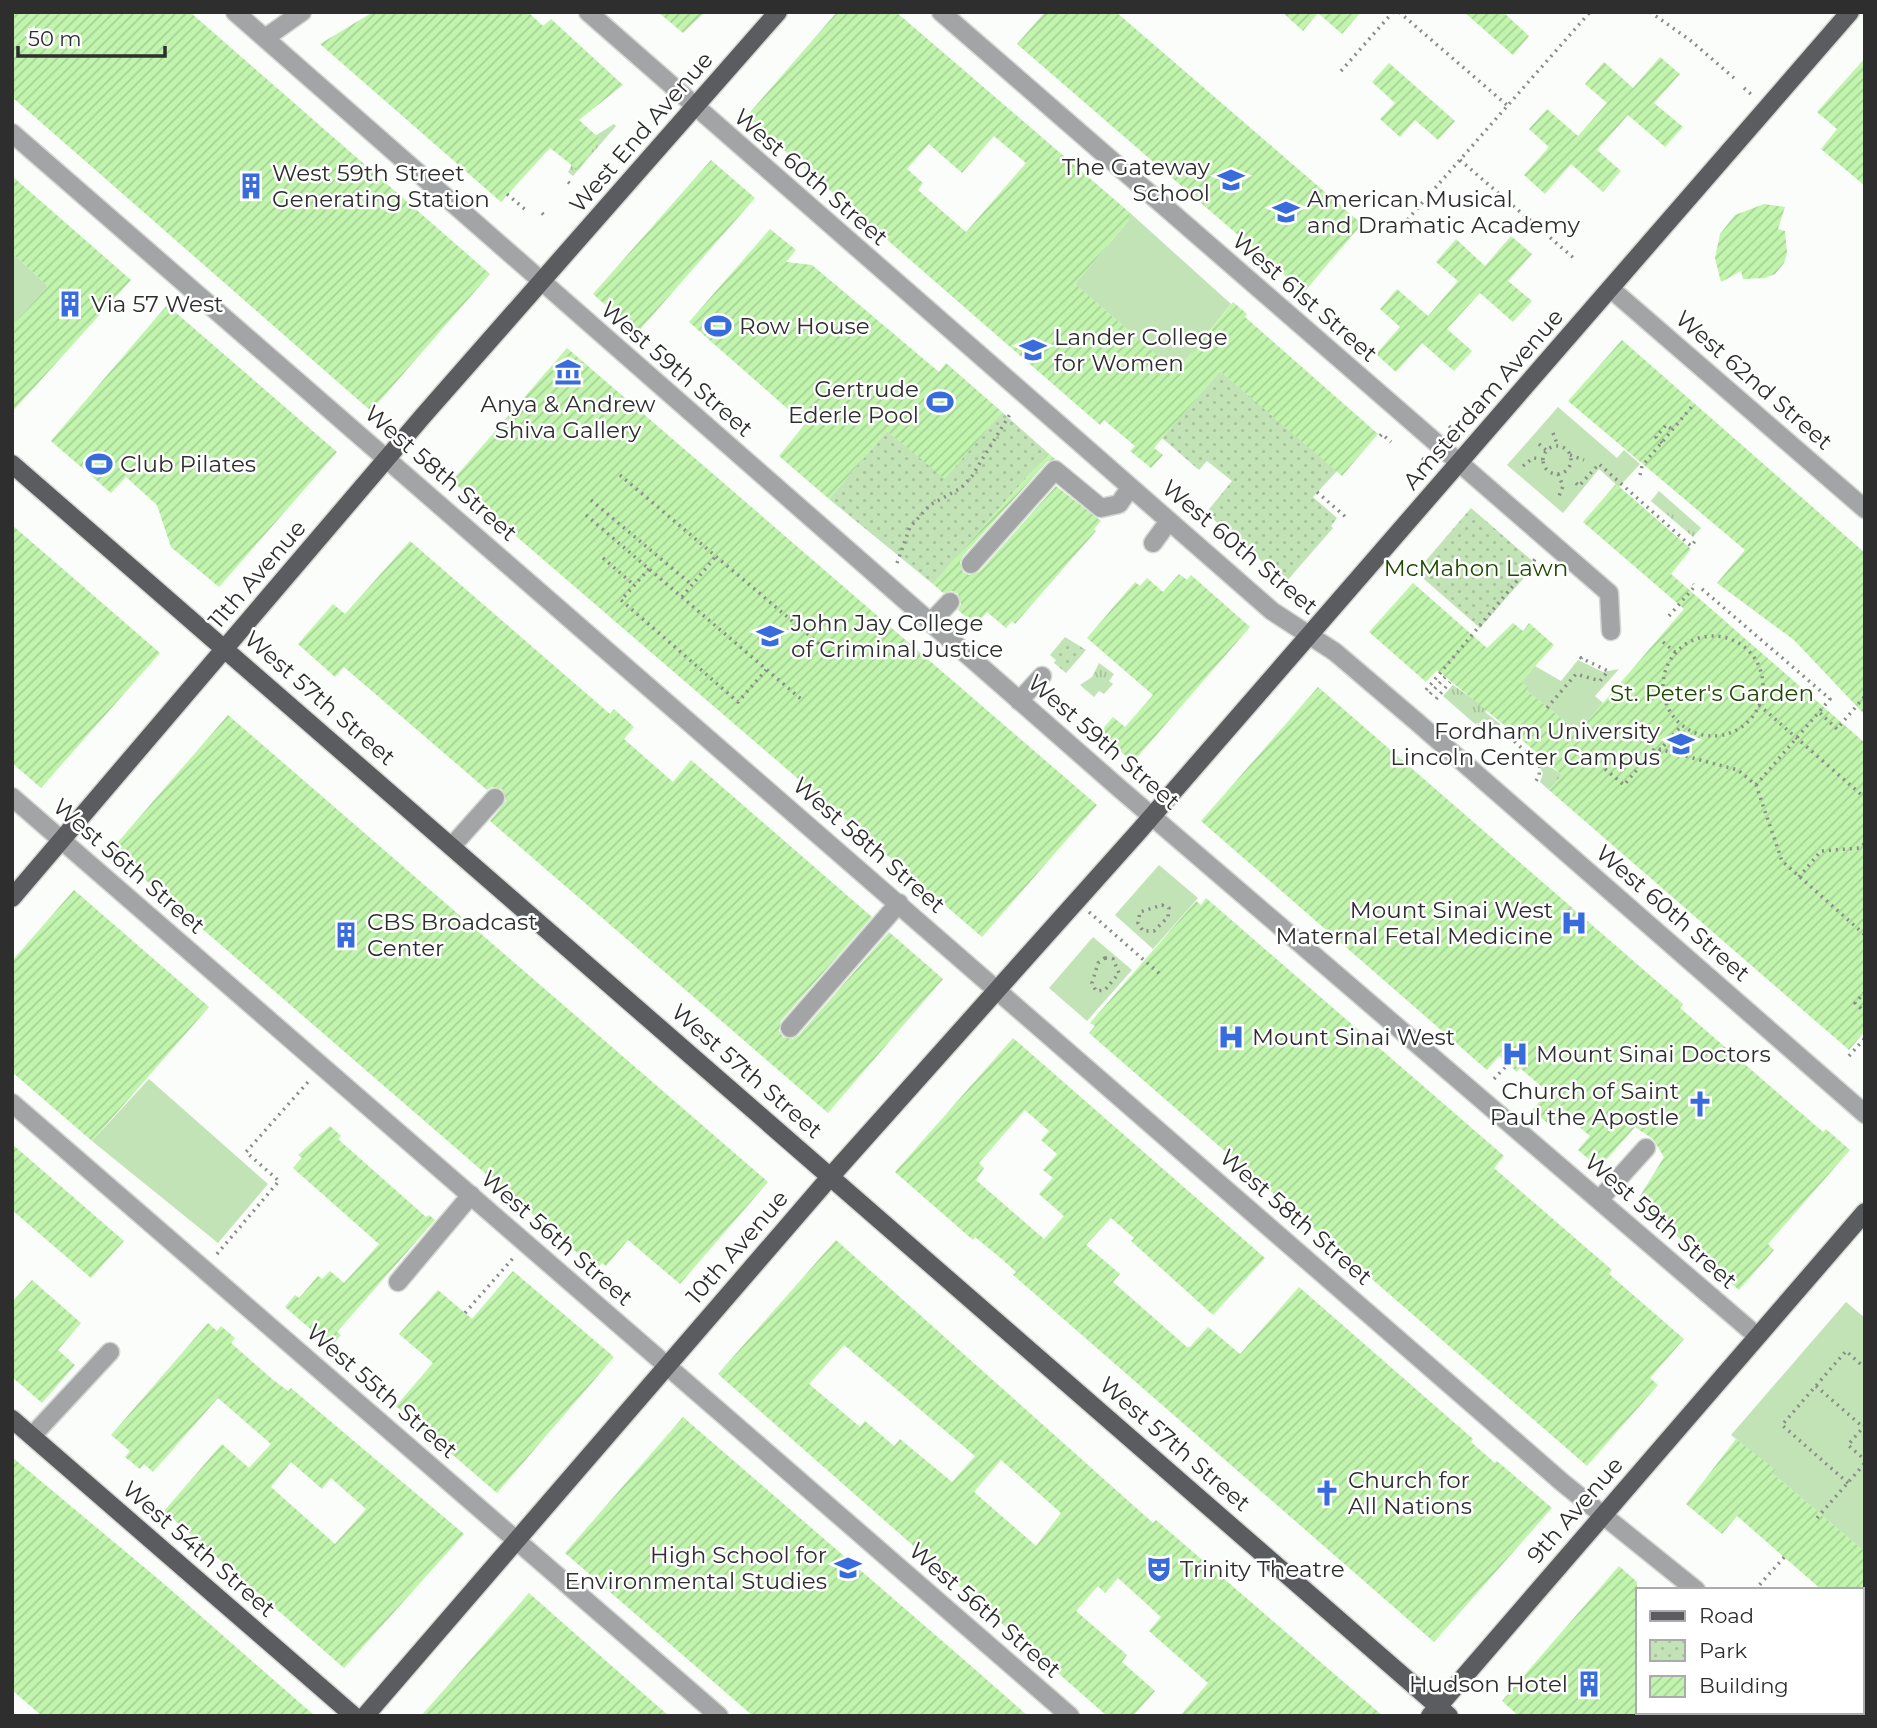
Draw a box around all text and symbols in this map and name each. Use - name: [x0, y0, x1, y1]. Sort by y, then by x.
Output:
- scale bar: [18, 14, 164, 58]
- text: 50 m: [28, 26, 82, 51]
- street label: West End Avenue: [563, 46, 719, 218]
- street label: West 60th Street: [728, 103, 894, 251]
- place label: The Gateway School: [1062, 153, 1211, 207]
- place label: West 59th Street Generating Station: [272, 159, 490, 213]
- school or university icon: The Gateway School: [1216, 165, 1246, 195]
- building icon: West 59th Street Generating Station: [236, 171, 266, 201]
- place label: American Musical and Dramatic Academy: [1307, 185, 1580, 239]
- school or university icon: American Musical and Dramatic Academy: [1271, 197, 1301, 227]
- street label: West 61st Street: [1227, 226, 1383, 368]
- building icon: Via 57 West: [55, 289, 85, 319]
- place label: Via 57 West: [91, 290, 223, 318]
- street label: West 59th Street: [595, 295, 759, 443]
- street label: Amsterdam Avenue: [1397, 303, 1569, 495]
- street label: West 62nd Street: [1670, 304, 1838, 456]
- sports icon: Row House: [703, 311, 733, 341]
- place label: Row House: [739, 312, 870, 340]
- place label: Lander College for Women: [1054, 323, 1228, 377]
- school or university icon: Lander College for Women: [1018, 335, 1048, 365]
- museum icon: Anya & Andrew Shiva Gallery: [553, 357, 583, 387]
- place label: Gertrude Ederle Pool: [788, 375, 919, 429]
- sports icon: Gertrude Ederle Pool: [925, 387, 955, 417]
- place label: Anya & Andrew Shiva Gallery: [480, 390, 656, 444]
- street label: West 58th Street: [359, 399, 523, 547]
- sports icon: Club Pilates: [84, 449, 114, 479]
- place label: Club Pilates: [120, 450, 256, 478]
- street label: West 60th Street: [1156, 474, 1324, 620]
- street label: 11th Avenue: [202, 514, 312, 634]
- park label: McMahon Lawn: [1384, 554, 1568, 582]
- place label: John Jay College of Criminal Justice: [790, 609, 1003, 663]
- school or university icon: John Jay College of Criminal Justice: [755, 621, 785, 651]
- street label: West 57th Street: [239, 625, 401, 771]
- street label: West 59th Street: [1022, 668, 1186, 816]
- park label: St. Peter's Garden: [1610, 679, 1814, 707]
- place label: Fordham University Lincoln Center Campus: [1390, 717, 1661, 771]
- school or university icon: Fordham University Lincoln Center Campus: [1666, 729, 1696, 759]
- street label: West 58th Street: [787, 771, 951, 919]
- street label: West 56th Street: [47, 792, 211, 940]
- street label: West 60th Street: [1590, 839, 1756, 987]
- place label: Mount Sinai West Maternal Fetal Medicine: [1276, 896, 1553, 950]
- place label: CBS Broadcast Center: [367, 908, 538, 962]
- hospital icon: Mount Sinai West Maternal Fetal Medicine: [1559, 908, 1589, 938]
- building icon: CBS Broadcast Center: [331, 920, 361, 950]
- street label: West 57th Street: [666, 998, 828, 1144]
- hospital icon: Mount Sinai West: [1216, 1022, 1246, 1052]
- place label: Mount Sinai West: [1252, 1023, 1455, 1051]
- hospital icon: Mount Sinai Doctors: [1500, 1039, 1530, 1069]
- place label: Mount Sinai Doctors: [1536, 1040, 1771, 1068]
- place label: Church of Saint Paul the Apostle: [1490, 1077, 1679, 1131]
- church icon: Church of Saint Paul the Apostle: [1685, 1089, 1715, 1119]
- street label: West 58th Street: [1214, 1143, 1378, 1291]
- street label: West 59th Street: [1579, 1147, 1743, 1295]
- street label: West 56th Street: [475, 1164, 639, 1312]
- street label: 10th Avenue: [680, 1184, 794, 1310]
- street label: West 55th Street: [301, 1318, 463, 1464]
- street label: West 57th Street: [1094, 1371, 1256, 1517]
- street label: 9th Avenue: [1521, 1451, 1629, 1569]
- place label: Church for All Nations: [1348, 1466, 1472, 1520]
- street label: West 54th Street: [117, 1475, 281, 1623]
- church icon: Church for All Nations: [1312, 1478, 1342, 1508]
- street label: West 56th Street: [903, 1536, 1067, 1684]
- place label: High School for Environmental Studies: [564, 1541, 827, 1595]
- school or university icon: High School for Environmental Studies: [833, 1553, 863, 1583]
- theatre icon: Trinity Theatre: [1144, 1554, 1174, 1584]
- place label: Trinity Theatre: [1180, 1555, 1345, 1583]
- legend: [1636, 1588, 1863, 1714]
- text: Road: [1699, 1603, 1754, 1628]
- text: Park: [1699, 1638, 1747, 1663]
- building icon: Hudson Hotel: [1574, 1669, 1604, 1699]
- place label: Hudson Hotel: [1409, 1670, 1568, 1698]
- text: Building: [1699, 1673, 1789, 1698]

